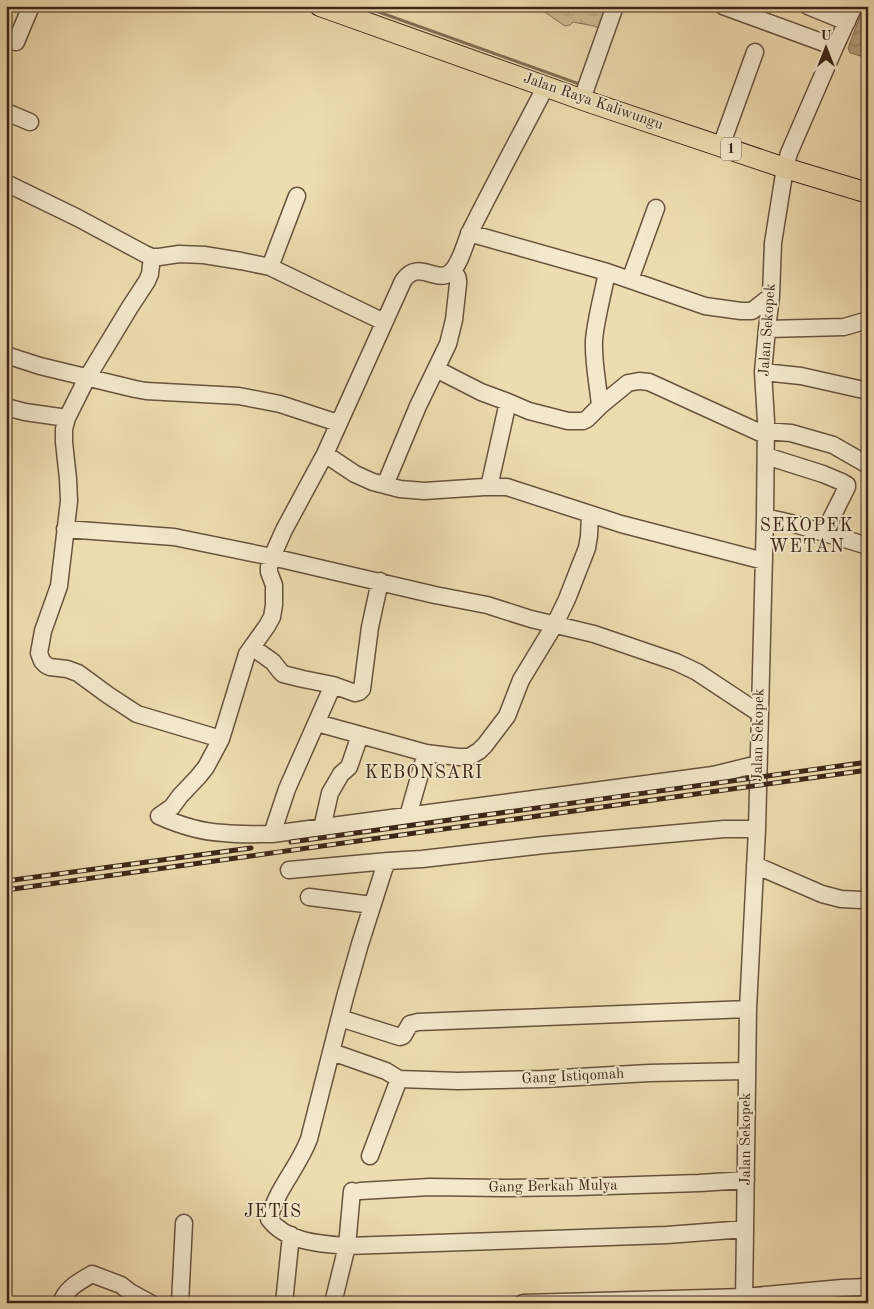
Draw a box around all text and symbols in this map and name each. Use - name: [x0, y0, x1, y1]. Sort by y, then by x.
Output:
- north arrow: [802, 22, 852, 72]
- text: U: [820, 29, 832, 43]
- street label: Jalan Raya Kaliwungu: [521, 71, 665, 133]
- road number: 1: [721, 138, 741, 160]
- street label: Jalan Sekopek: [757, 283, 779, 377]
- district label: SEKOPEK WETAN: [760, 517, 854, 556]
- street label: Jalan Sekopek: [751, 688, 767, 782]
- district label: KEBONSARI: [365, 764, 483, 782]
- street label: Gang Istiqomah: [521, 1067, 625, 1087]
- street label: Jalan Sekopek: [739, 1092, 754, 1186]
- street label: Gang Berkah Mulya: [488, 1178, 618, 1196]
- district label: JETIS: [244, 1203, 302, 1221]

